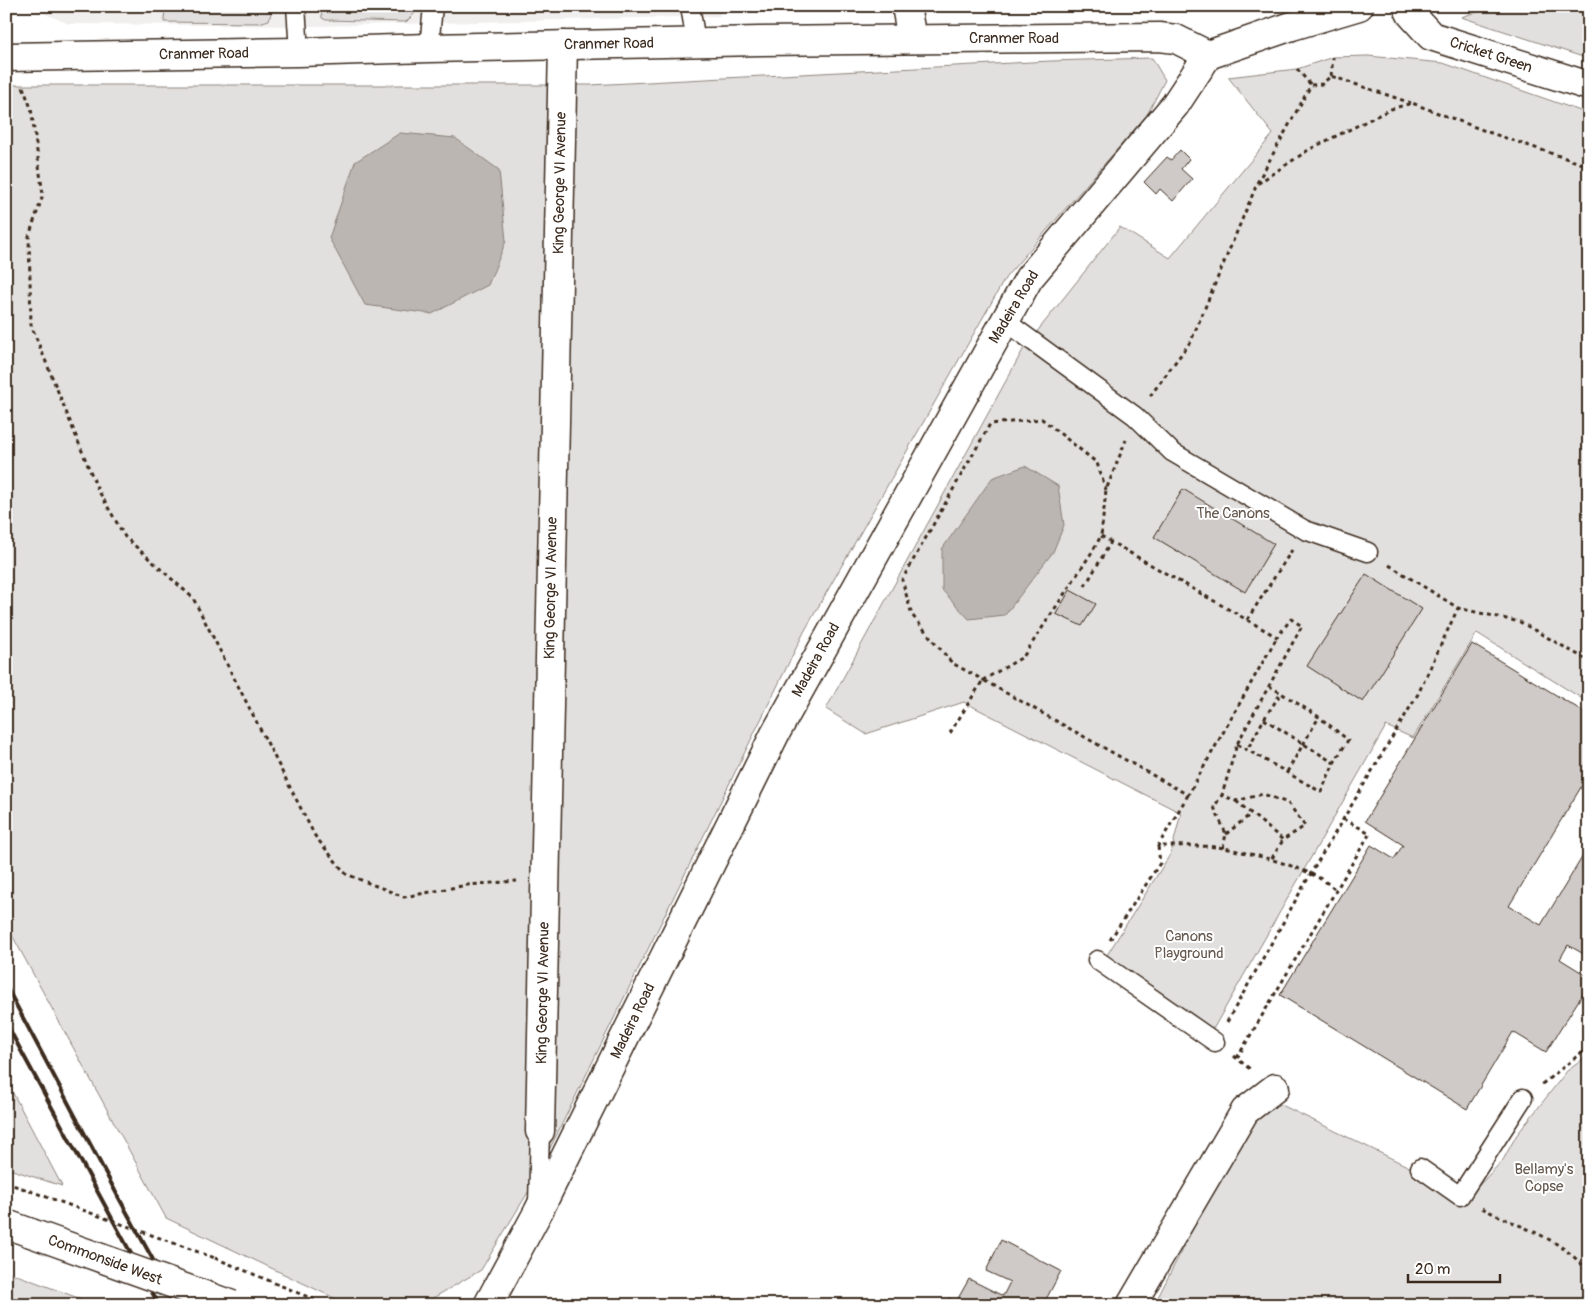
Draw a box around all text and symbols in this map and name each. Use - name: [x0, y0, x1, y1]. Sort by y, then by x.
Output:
- street label: Cranmer Road: [969, 29, 1059, 48]
- street label: Cricket Green: [1447, 33, 1535, 77]
- street label: Cranmer Road: [564, 34, 654, 54]
- street label: Cranmer Road: [159, 44, 249, 64]
- street label: King George VI Avenue: [549, 111, 571, 254]
- street label: Madeira Road: [985, 267, 1043, 347]
- park label: The Canons: [1196, 504, 1270, 523]
- street label: King George VI Avenue: [540, 516, 562, 659]
- street label: Madeira Road: [788, 620, 844, 700]
- street label: King George VI Avenue: [532, 921, 554, 1064]
- park label: Canons Playground: [1154, 927, 1224, 963]
- street label: Madeira Road: [606, 980, 660, 1062]
- park label: Bellamy's Copse: [1514, 1160, 1574, 1196]
- street label: Commonside West: [45, 1231, 166, 1290]
- scale bar: [1408, 1251, 1500, 1283]
- text: 20 m: [1415, 1260, 1450, 1279]

